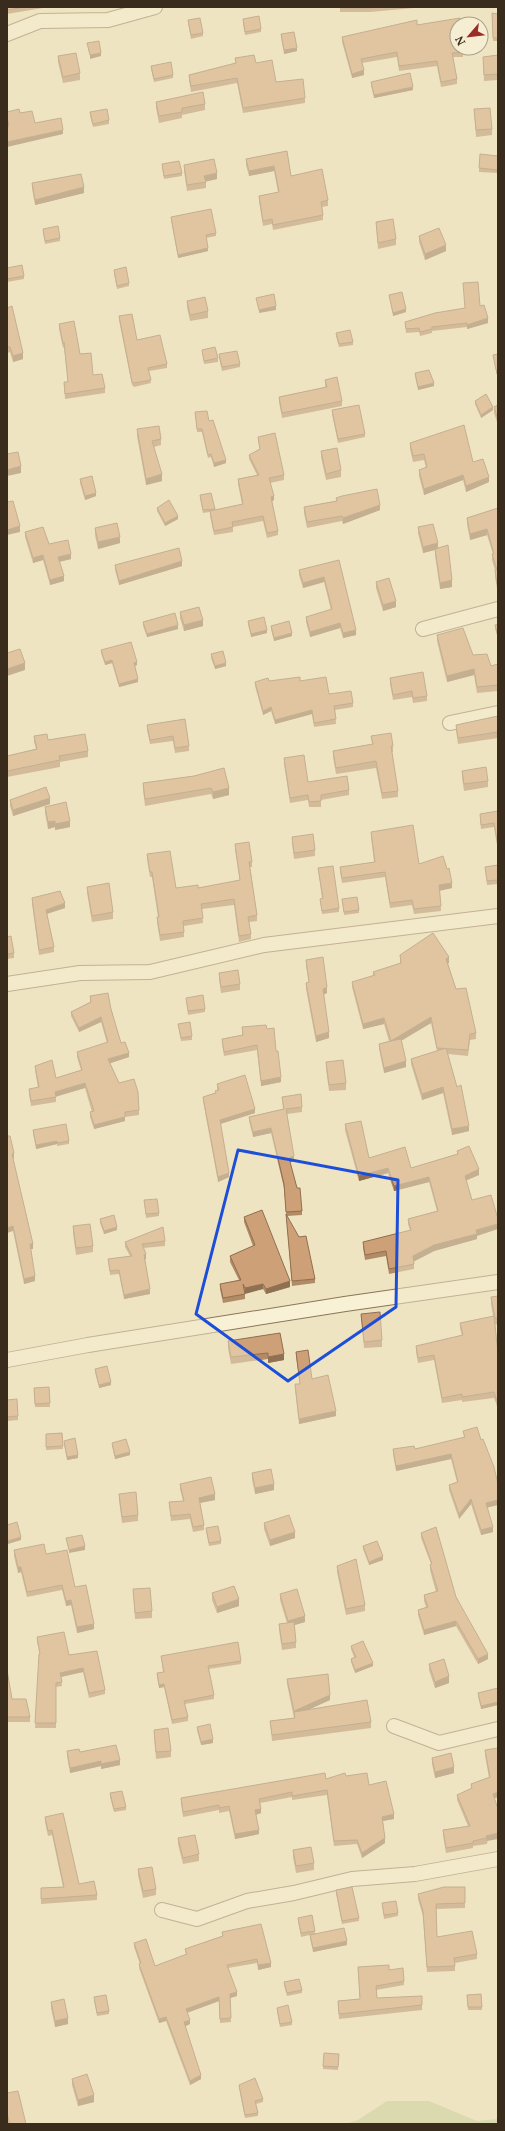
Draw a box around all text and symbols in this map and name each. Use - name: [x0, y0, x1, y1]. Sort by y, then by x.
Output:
- north arrow: [449, 16, 489, 56]
- text: N: [451, 33, 468, 48]

